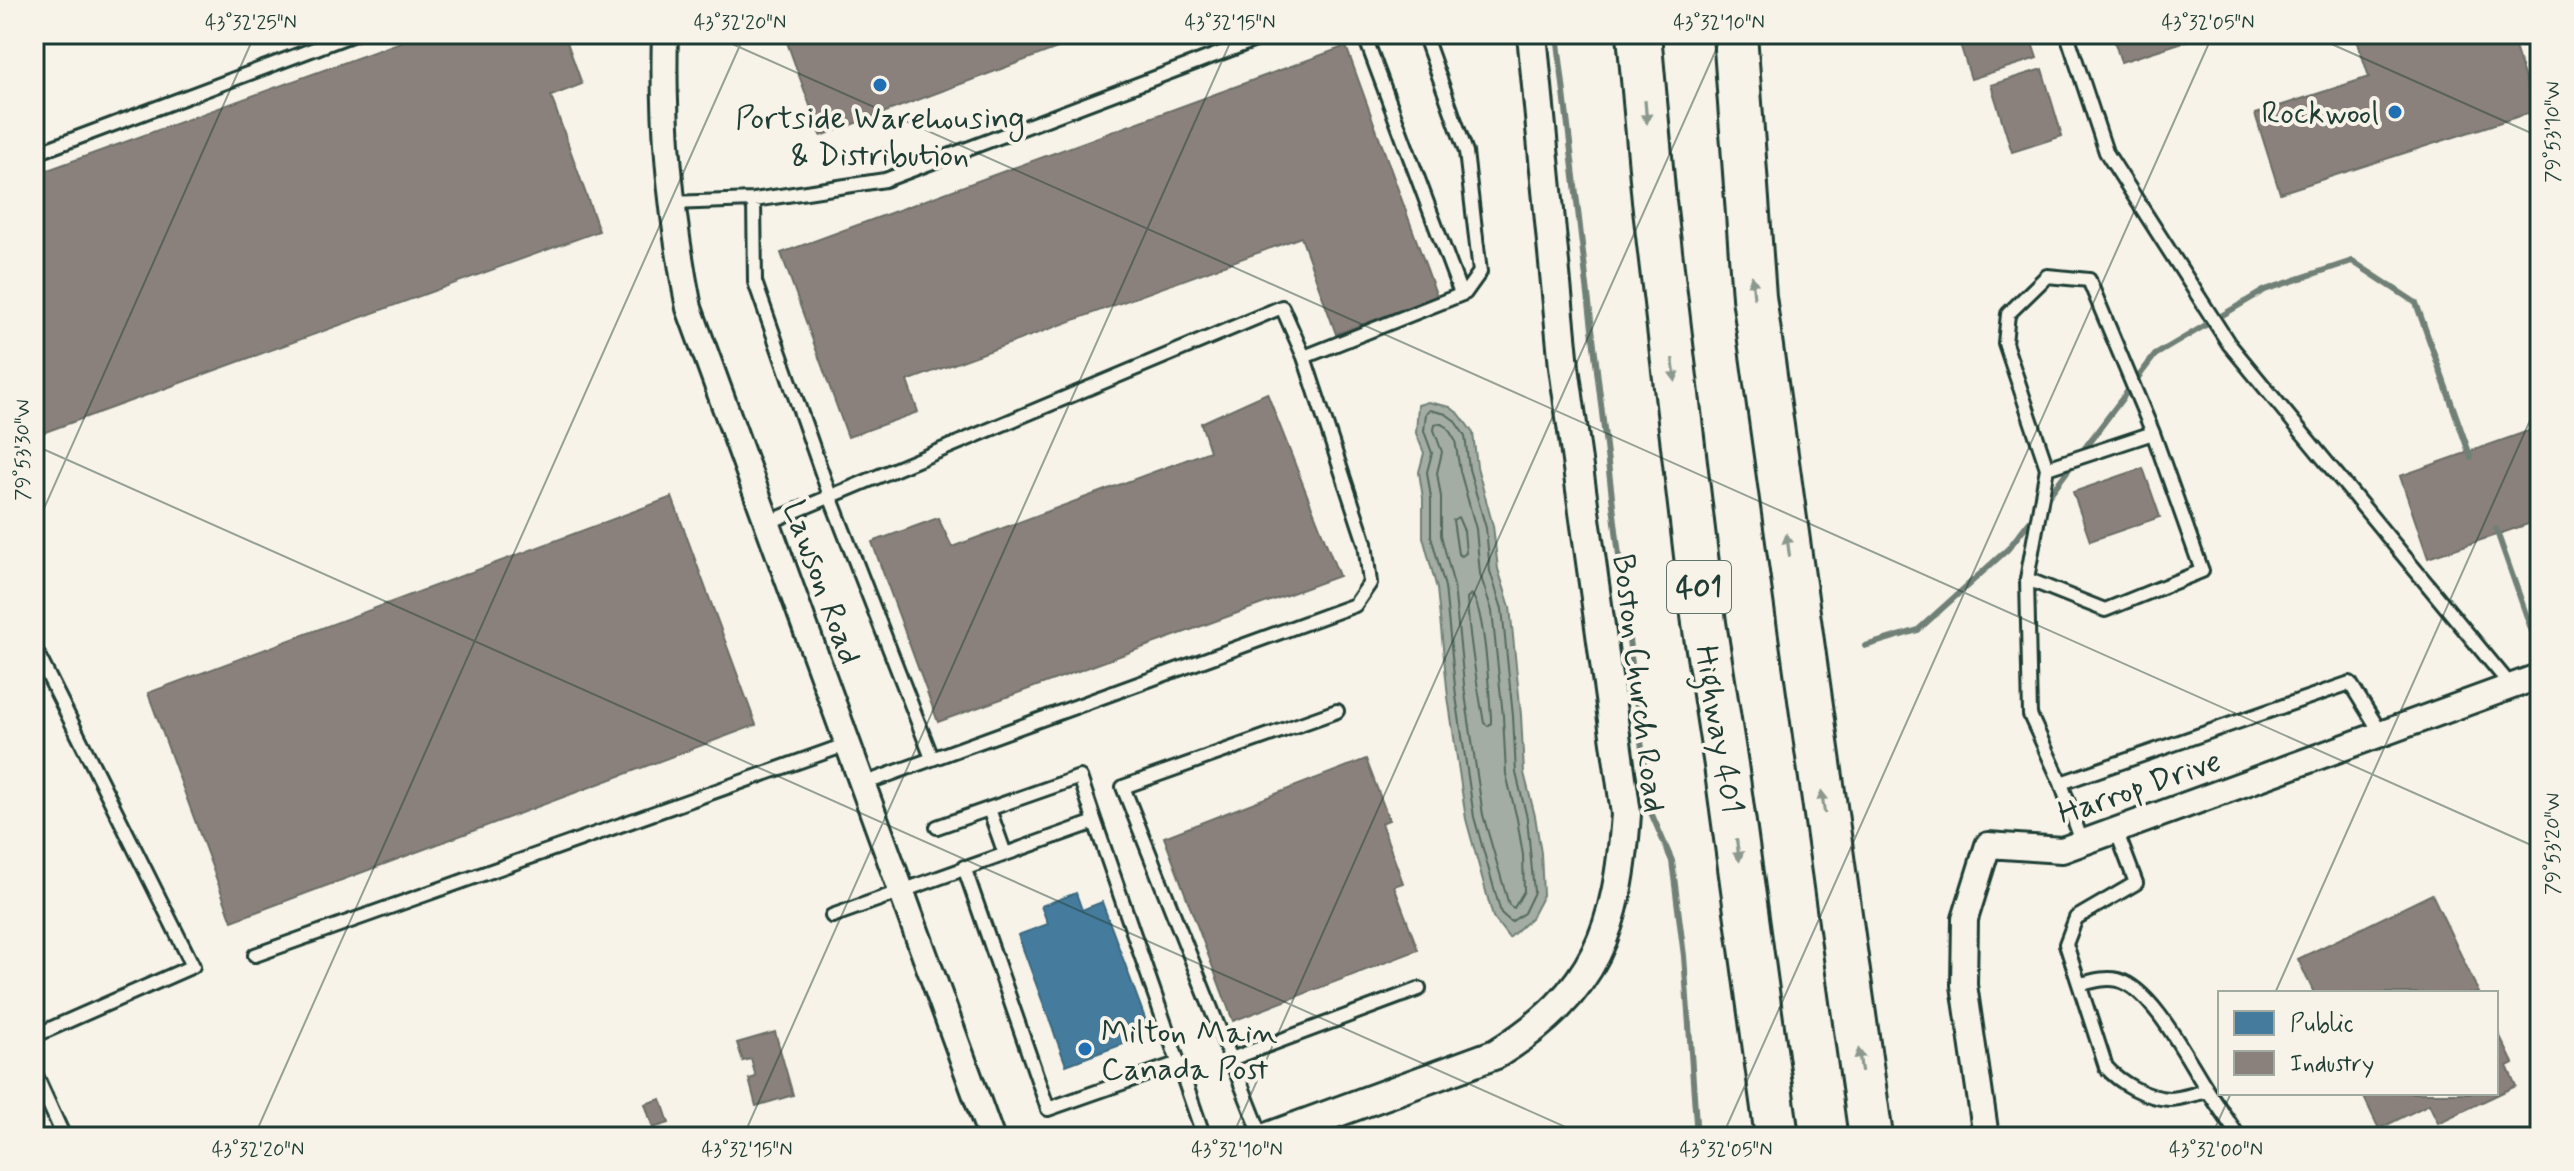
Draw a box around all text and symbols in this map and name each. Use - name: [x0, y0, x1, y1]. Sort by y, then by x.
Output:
- text: 43°32'25"N: [205, 10, 297, 37]
- text: 43°32'20"N: [694, 10, 786, 37]
- text: 43°32'15"N: [1185, 10, 1275, 37]
- text: 43°32'10"N: [1673, 10, 1765, 37]
- text: 43°32'05"N: [2161, 10, 2255, 37]
- marker: Portside Warehousing & Distribution: [871, 76, 889, 94]
- text: 79°53'10"W: [2540, 81, 2567, 183]
- place label: Rockwool: [2262, 93, 2379, 135]
- place label: Portside Warehousing & Distribution: [735, 98, 1025, 177]
- one-way arrow: [1640, 100, 1653, 125]
- marker: Rockwool: [2386, 103, 2404, 121]
- one-way arrow: [1746, 274, 1759, 299]
- one-way arrow: [1667, 358, 1680, 383]
- text: 79°53'30"W: [10, 399, 37, 501]
- street label: Lawson Road: [772, 495, 870, 670]
- one-way arrow: [1781, 532, 1794, 557]
- street label: Boston Church Road: [1601, 552, 1675, 815]
- road number: 401: [1667, 561, 1731, 613]
- street label: Highway 401: [1681, 642, 1752, 817]
- street label: Harrop Drive: [2052, 740, 2227, 835]
- one-way arrow: [1816, 790, 1829, 815]
- text: 79°53'20"W: [2540, 793, 2567, 895]
- one-way arrow: [1732, 838, 1745, 863]
- legend: [2218, 991, 2498, 1095]
- text: Public: [2290, 1009, 2354, 1040]
- place label: Milton Main Canada Post: [1101, 1012, 1277, 1091]
- marker: Milton Main Canada Post: [1076, 1040, 1094, 1058]
- one-way arrow: [1853, 1047, 1866, 1072]
- text: Industry: [2290, 1049, 2374, 1080]
- text: 43°32'20"N: [212, 1137, 304, 1164]
- text: 43°32'15"N: [702, 1137, 792, 1164]
- text: 43°32'10"N: [1191, 1137, 1283, 1164]
- text: 43°32'05"N: [1679, 1137, 1773, 1164]
- text: 43°32'00"N: [2169, 1137, 2263, 1164]

